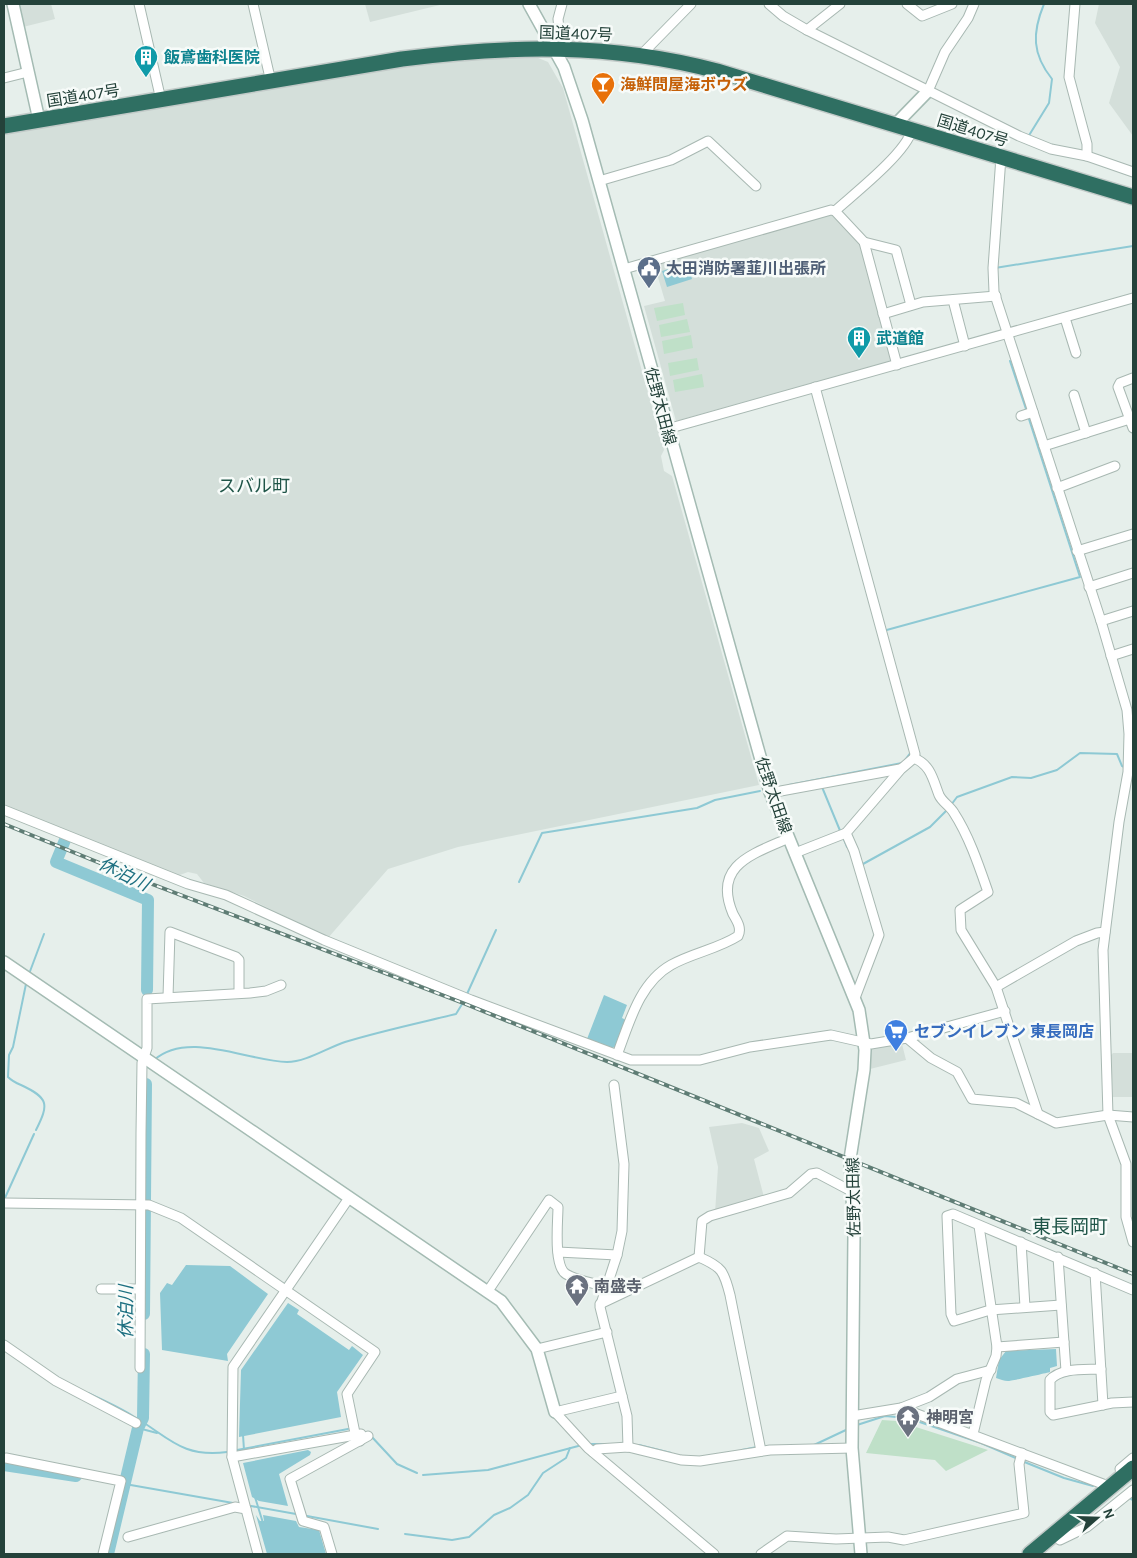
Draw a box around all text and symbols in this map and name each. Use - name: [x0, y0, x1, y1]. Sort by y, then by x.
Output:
- street label: 国道407号: [539, 23, 613, 44]
- building icon: 飯鳶歯科医院: [133, 44, 159, 78]
- place label: 飯鳶歯科医院: [163, 48, 260, 67]
- bar icon: 海鮮問屋海ボウズ: [590, 71, 616, 105]
- place label: 海鮮問屋海ボウズ: [620, 75, 748, 94]
- street label: 国道407号: [45, 80, 121, 111]
- street label: 国道407号: [935, 111, 1011, 150]
- public building icon: 太田消防署韮川出張所: [636, 255, 662, 289]
- place label: 太田消防署韮川出張所: [666, 259, 826, 278]
- building icon: 武道館: [846, 325, 872, 359]
- place label: 武道館: [876, 329, 924, 348]
- street label: 佐野太田線: [641, 365, 680, 447]
- district label: スバル町: [218, 475, 290, 497]
- street label: 佐野太田線: [752, 754, 796, 836]
- water label: 休泊川: [95, 852, 155, 897]
- supermarket icon: セブンイレブン 東長岡店: [883, 1018, 909, 1052]
- place label: セブンイレブン 東長岡店: [914, 1022, 1094, 1041]
- street label: 佐野太田線: [843, 1157, 864, 1237]
- district label: 東長岡町: [1032, 1216, 1108, 1238]
- temple icon: 南盛寺: [564, 1273, 590, 1307]
- place label: 南盛寺: [594, 1277, 642, 1296]
- water label: 休泊川: [115, 1283, 137, 1339]
- temple icon: 神明宮: [895, 1404, 921, 1438]
- place label: 神明宮: [926, 1408, 974, 1427]
- north arrow: [1072, 1493, 1122, 1543]
- text: N: [1099, 1506, 1118, 1521]

